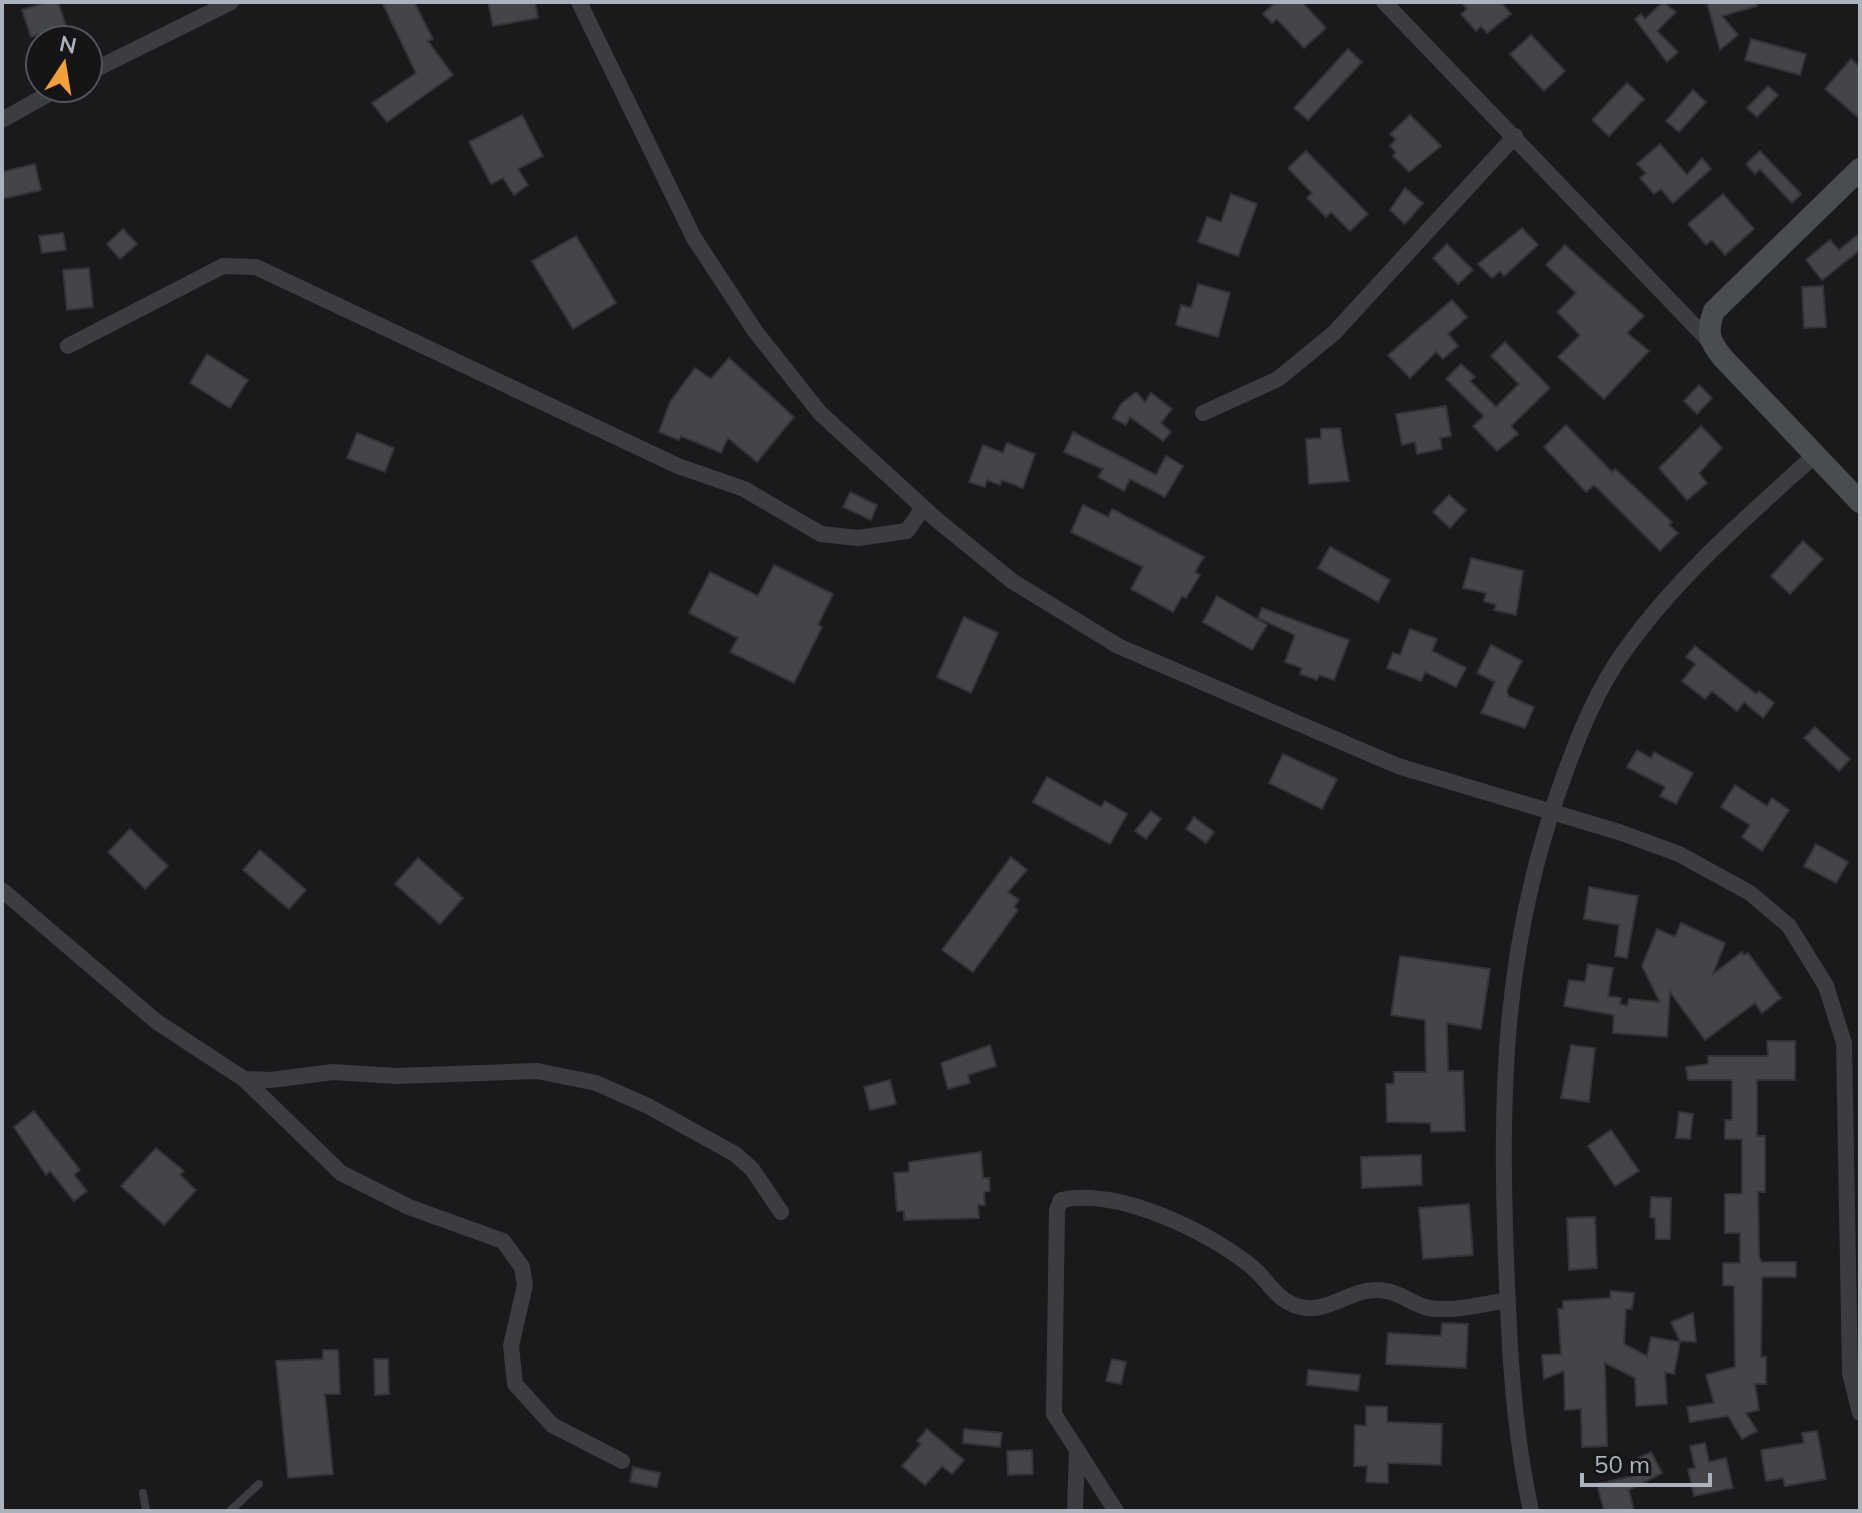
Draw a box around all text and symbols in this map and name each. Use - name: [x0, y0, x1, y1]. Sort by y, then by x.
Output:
- north arrow: [24, 24, 104, 104]
- text: N: [57, 29, 79, 60]
- scale bar: [1582, 1437, 1710, 1487]
- text: 50 m: [1594, 1449, 1650, 1479]

